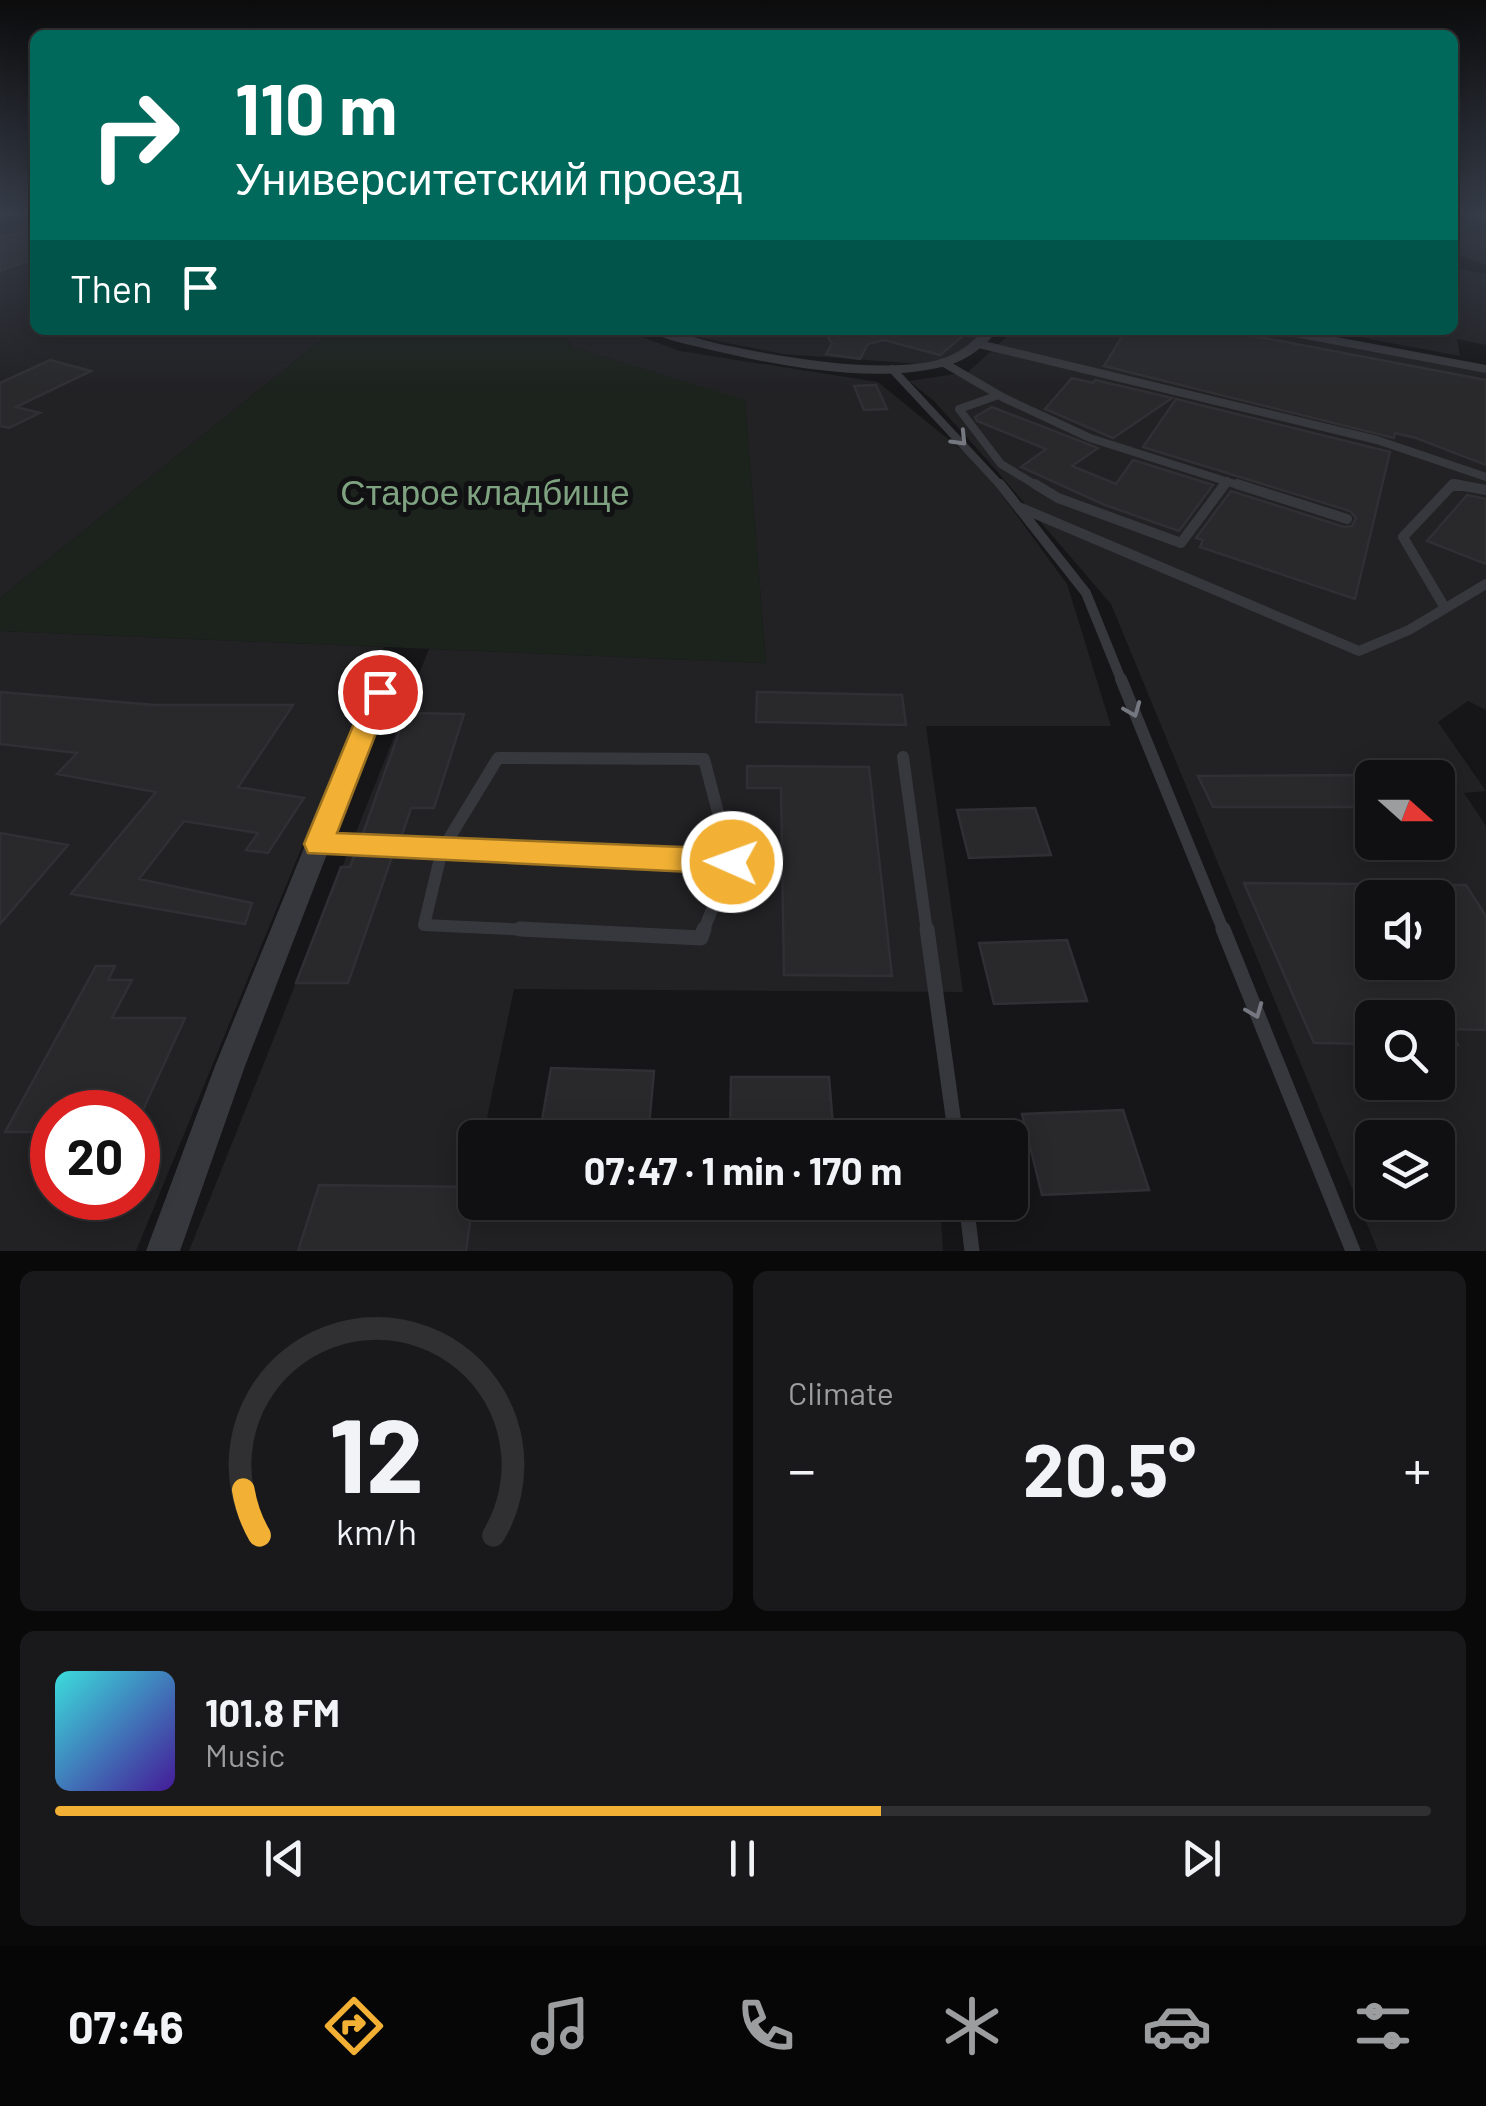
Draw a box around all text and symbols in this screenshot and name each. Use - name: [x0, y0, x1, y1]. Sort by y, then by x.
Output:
- text: 110 m: [235, 65, 397, 149]
- icon: right: [70, 70, 200, 200]
- text: Университетский проезд: [235, 150, 742, 204]
- icon: arrive: [173, 260, 228, 315]
- text: Then: [70, 265, 153, 311]
- one-way arrow: [948, 428, 966, 446]
- park label: Старое кладбище: [340, 470, 630, 512]
- pin: [338, 650, 423, 735]
- icon: arrive: [353, 665, 408, 720]
- one-way arrow: [1122, 700, 1142, 717]
- north arrow: [1355, 760, 1455, 860]
- map controls: [1355, 760, 1455, 1220]
- position arrow: [680, 810, 784, 914]
- button: sound: [1355, 880, 1455, 980]
- button: search: [1355, 1000, 1455, 1100]
- one-way arrow: [1244, 1001, 1264, 1019]
- speed limit sign: 20: [30, 1090, 160, 1220]
- button: layers: [1355, 1120, 1455, 1220]
- text: 07:47 · 1 min · 170 m: [584, 1147, 902, 1193]
- text: Climate: [788, 1373, 894, 1411]
- text: 12: [329, 1389, 424, 1514]
- text: 20.5°: [1023, 1422, 1196, 1512]
- text: −: [788, 1435, 816, 1501]
- text: +: [1403, 1435, 1431, 1501]
- text: km/h: [336, 1509, 417, 1552]
- text: 101.8 FM: [205, 1689, 340, 1735]
- text: Music: [205, 1735, 285, 1773]
- icon: previous: [257, 1831, 312, 1886]
- icon: pause: [715, 1831, 770, 1886]
- icon: next: [1174, 1831, 1229, 1886]
- icon: directions: [319, 1991, 389, 2061]
- icon: music: [525, 1991, 595, 2061]
- icon: phone: [731, 1991, 801, 2061]
- icon: climate: [937, 1991, 1007, 2061]
- icon: car: [1142, 1991, 1212, 2061]
- icon: filters: [1348, 1991, 1418, 2061]
- text: 07:46: [68, 1999, 184, 2053]

